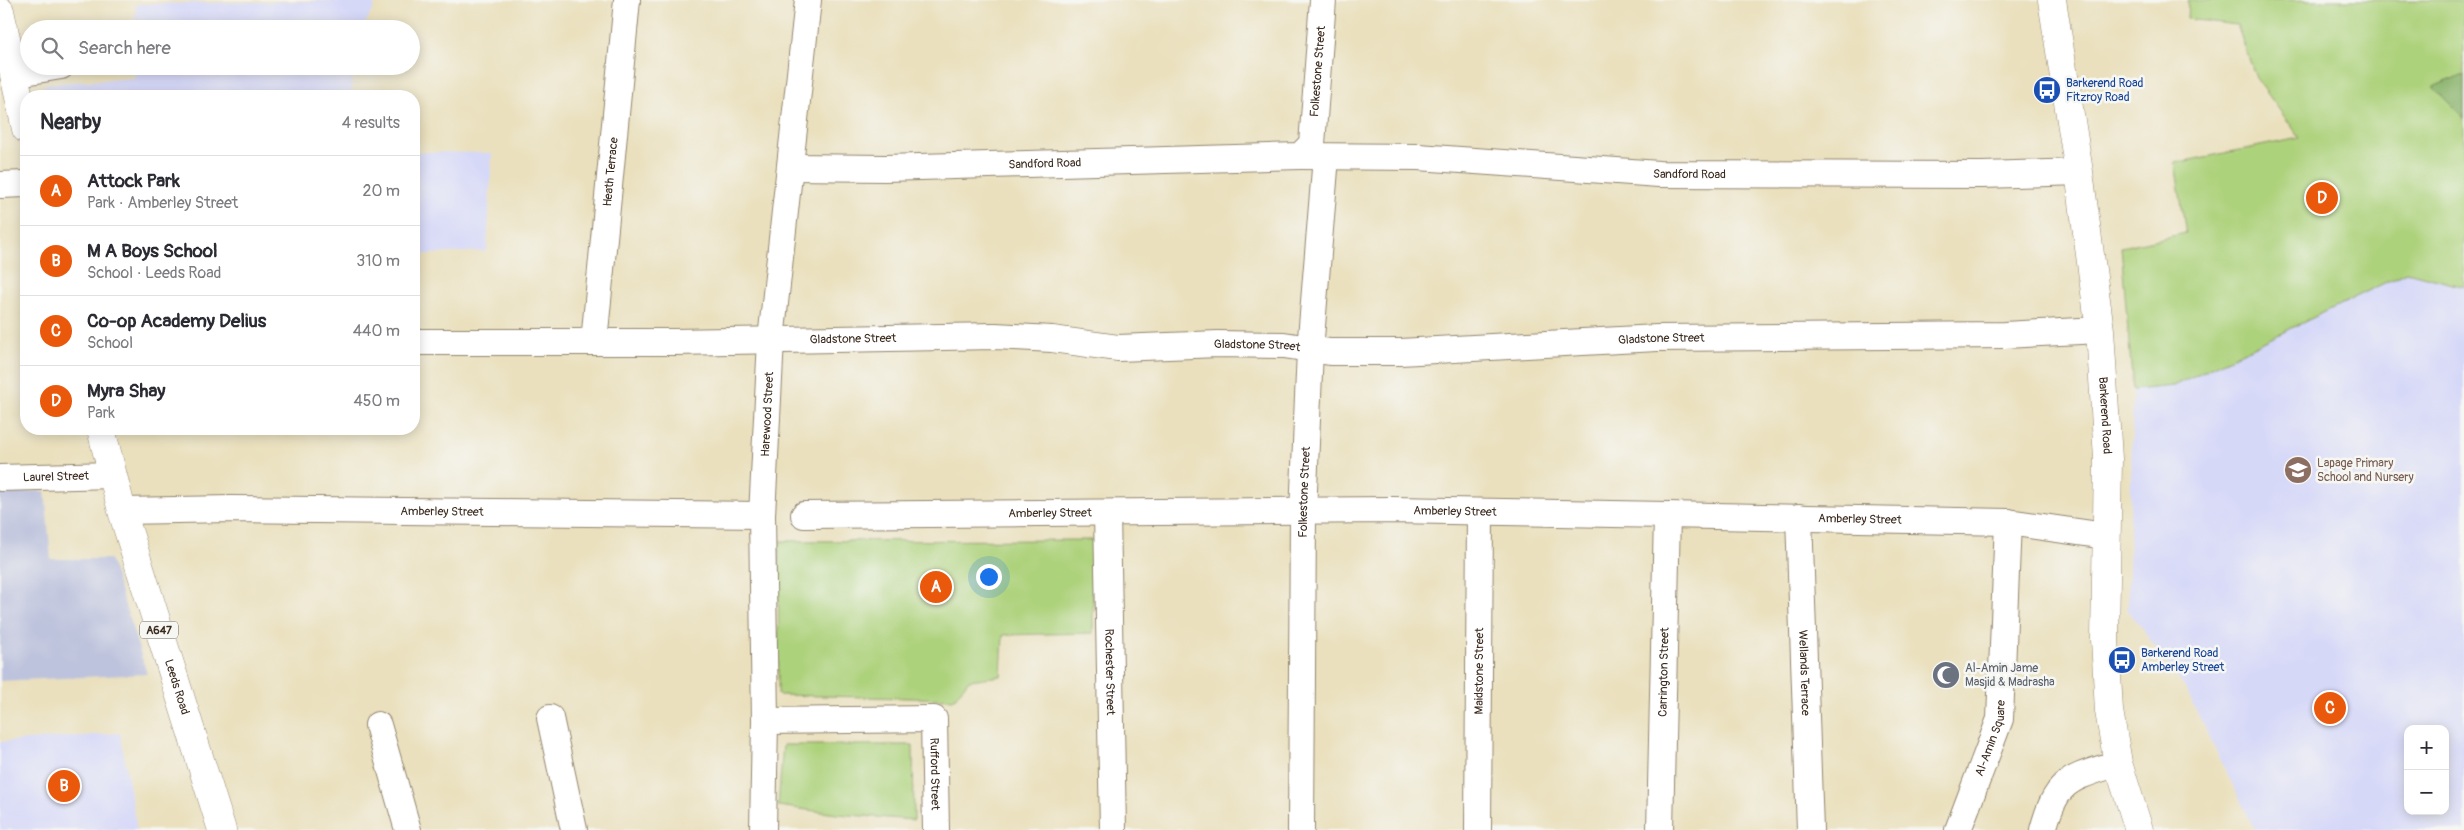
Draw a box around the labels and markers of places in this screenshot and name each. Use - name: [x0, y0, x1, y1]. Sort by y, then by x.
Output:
- bus stop icon: Barkerend Road Fitzroy Road: [2032, 75, 2062, 105]
- place label: Barkerend Road Fitzroy Road: [2066, 76, 2144, 105]
- pin: D: [2306, 179, 2338, 217]
- school or university icon: Lapage Primary School and Nursery: [2283, 455, 2313, 485]
- place label: Lapage Primary School and Nursery: [2317, 456, 2414, 485]
- pin: A: [920, 568, 952, 606]
- bus stop icon: Barkerend Road Amberley Street: [2107, 645, 2137, 675]
- place label: Barkerend Road Amberley Street: [2141, 646, 2225, 675]
- mosque icon: Al-Amin Jame Masjid & Madrasha: [1931, 660, 1961, 690]
- place label: Al-Amin Jame Masjid & Madrasha: [1965, 661, 2055, 690]
- pin: C: [2314, 689, 2346, 727]
- pin: B: [48, 767, 80, 805]

